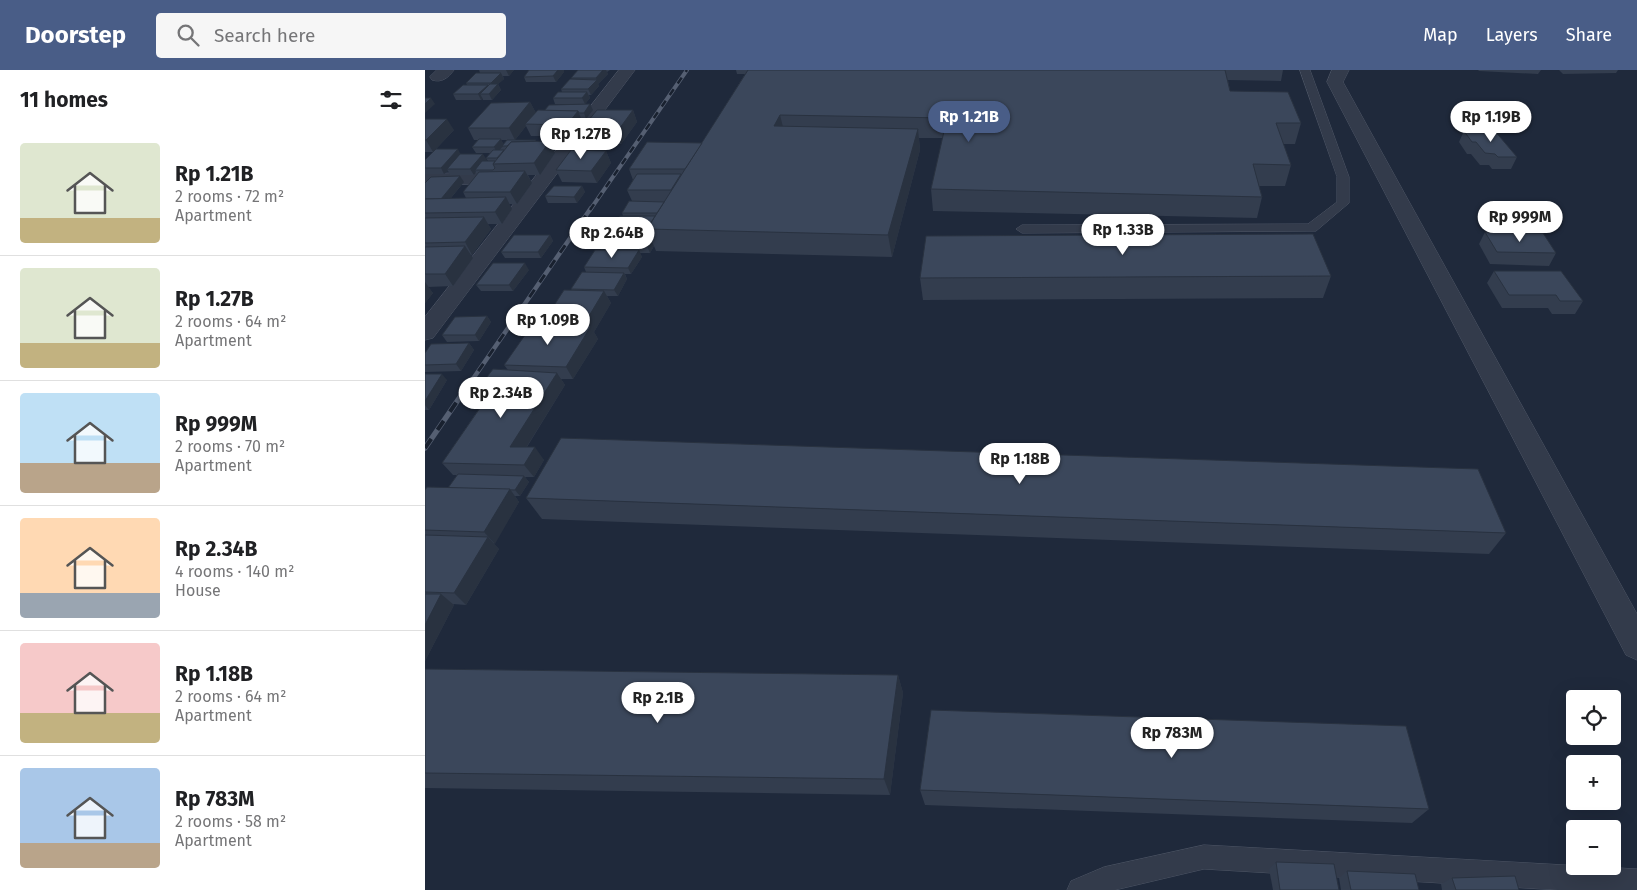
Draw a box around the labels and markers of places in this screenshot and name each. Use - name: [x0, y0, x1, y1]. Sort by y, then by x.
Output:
- pin: Rp 1.21B: [917, 100, 1021, 143]
- pin: Rp 1.19B: [1439, 100, 1543, 143]
- pin: Rp 1.27B: [529, 118, 633, 160]
- pin: Rp 999M: [1474, 200, 1566, 243]
- pin: Rp 1.33B: [1071, 214, 1175, 256]
- pin: Rp 2.64B: [560, 216, 664, 259]
- pin: Rp 1.09B: [496, 304, 600, 346]
- pin: Rp 2.34B: [449, 376, 553, 419]
- pin: Rp 1.18B: [968, 442, 1072, 485]
- pin: Rp 2.1B: [612, 682, 704, 724]
- pin: Rp 783M: [1126, 716, 1218, 759]

